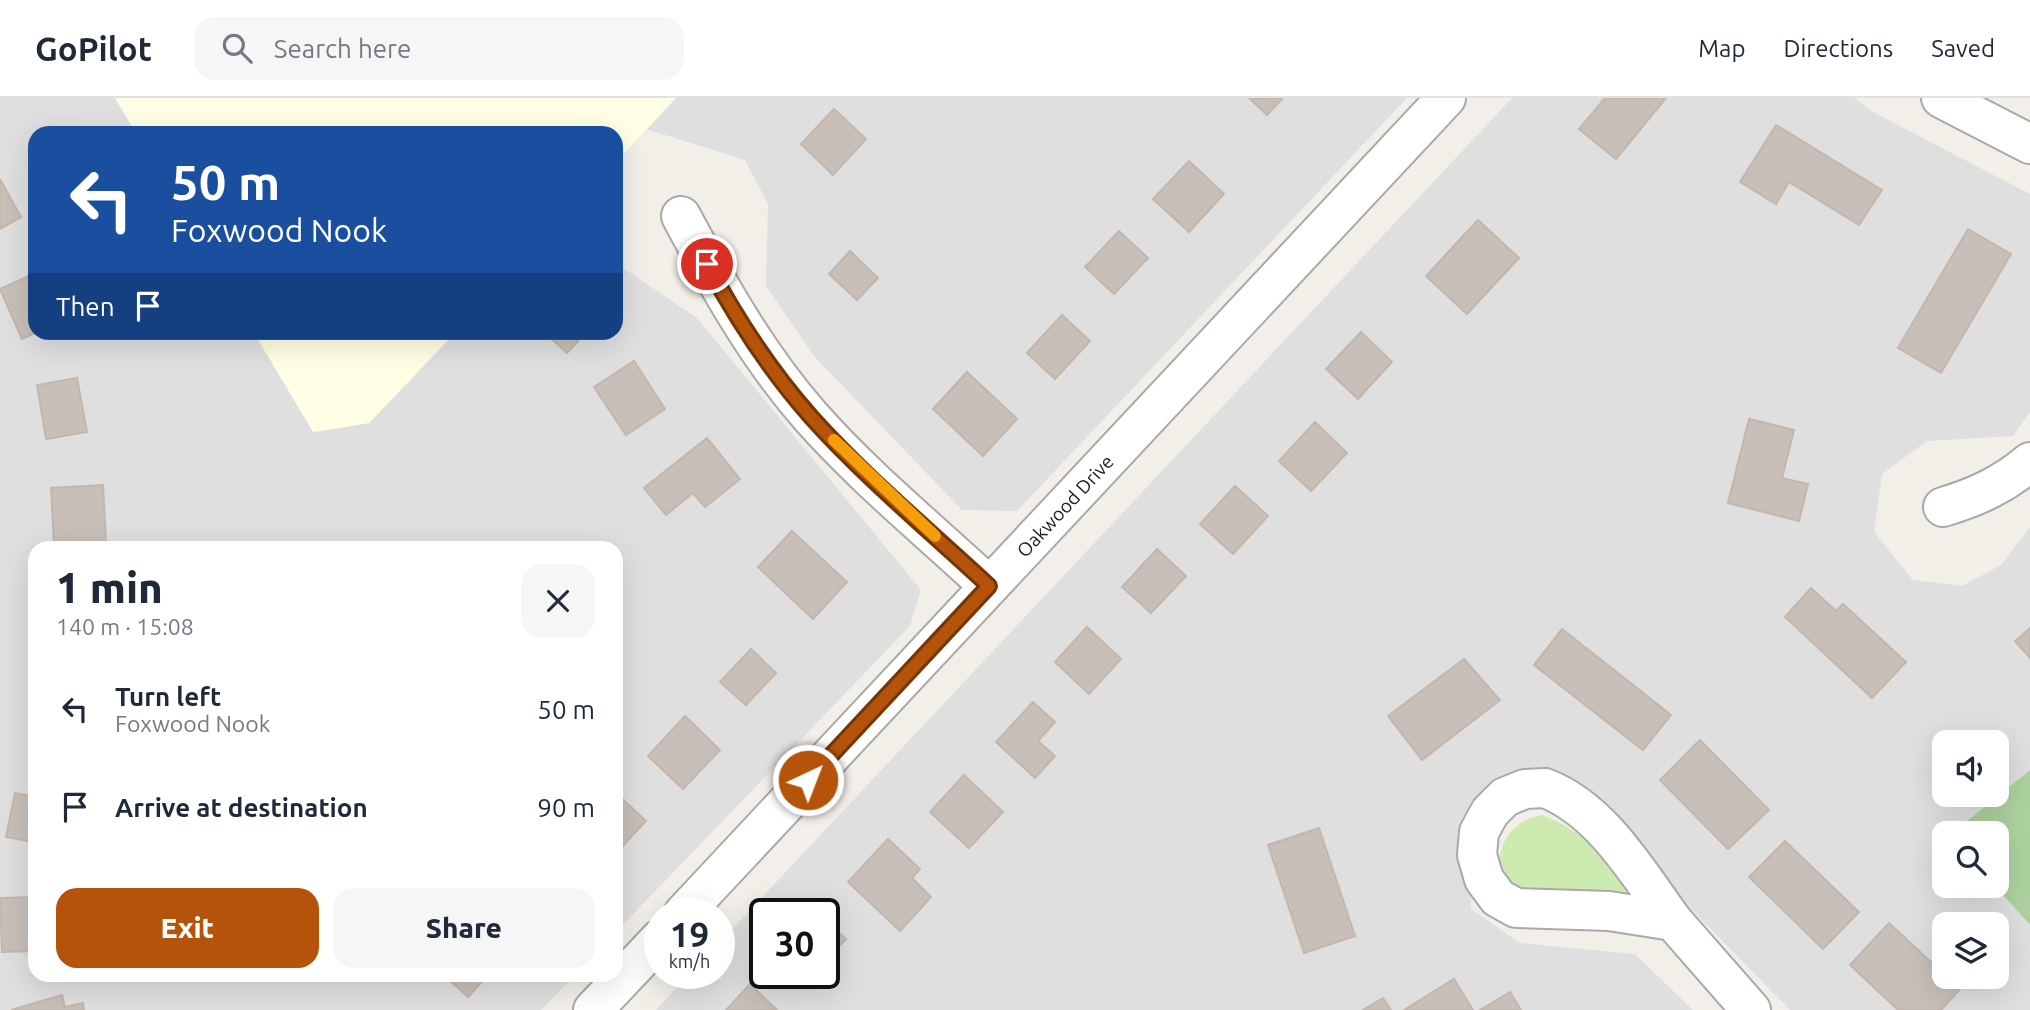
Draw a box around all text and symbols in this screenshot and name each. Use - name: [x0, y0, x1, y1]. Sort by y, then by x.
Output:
- search box: [194, 17, 684, 80]
- icon: search: [218, 29, 256, 67]
- text: GoPilot: [35, 30, 152, 67]
- text: Search here: [274, 34, 411, 63]
- text: Map: [1698, 35, 1745, 62]
- text: Directions: [1783, 35, 1893, 62]
- text: Saved: [1931, 35, 1995, 62]
- icon: left: [56, 154, 147, 245]
- text: 50 m: [171, 154, 280, 209]
- text: Foxwood Nook: [171, 212, 387, 248]
- pin: [677, 234, 737, 294]
- icon: arrive: [688, 245, 726, 283]
- icon: arrive: [129, 287, 167, 325]
- text: Then: [56, 292, 115, 321]
- street label: Oakwood Drive: [1012, 450, 1118, 562]
- text: 1 min: [56, 564, 163, 611]
- button: close: [521, 564, 595, 638]
- text: 140 m · 15:08: [56, 614, 194, 639]
- text: Turn left: [115, 682, 221, 711]
- icon: left: [56, 690, 94, 728]
- text: 50 m: [537, 695, 595, 724]
- text: Foxwood Nook: [115, 711, 270, 736]
- map controls: [1932, 730, 2009, 989]
- button: sound: [1932, 730, 2009, 807]
- position arrow: [771, 743, 845, 817]
- icon: arrive: [56, 788, 94, 826]
- text: Arrive at destination: [115, 793, 368, 822]
- text: 90 m: [537, 793, 595, 822]
- button: search: [1932, 821, 2009, 898]
- button: Exit: [56, 888, 319, 968]
- button: Share: [333, 888, 595, 968]
- speed limit sign: 30: [749, 898, 840, 989]
- button: layers: [1932, 912, 2009, 989]
- text: 19: [670, 914, 709, 954]
- text: km/h: [669, 951, 710, 971]

